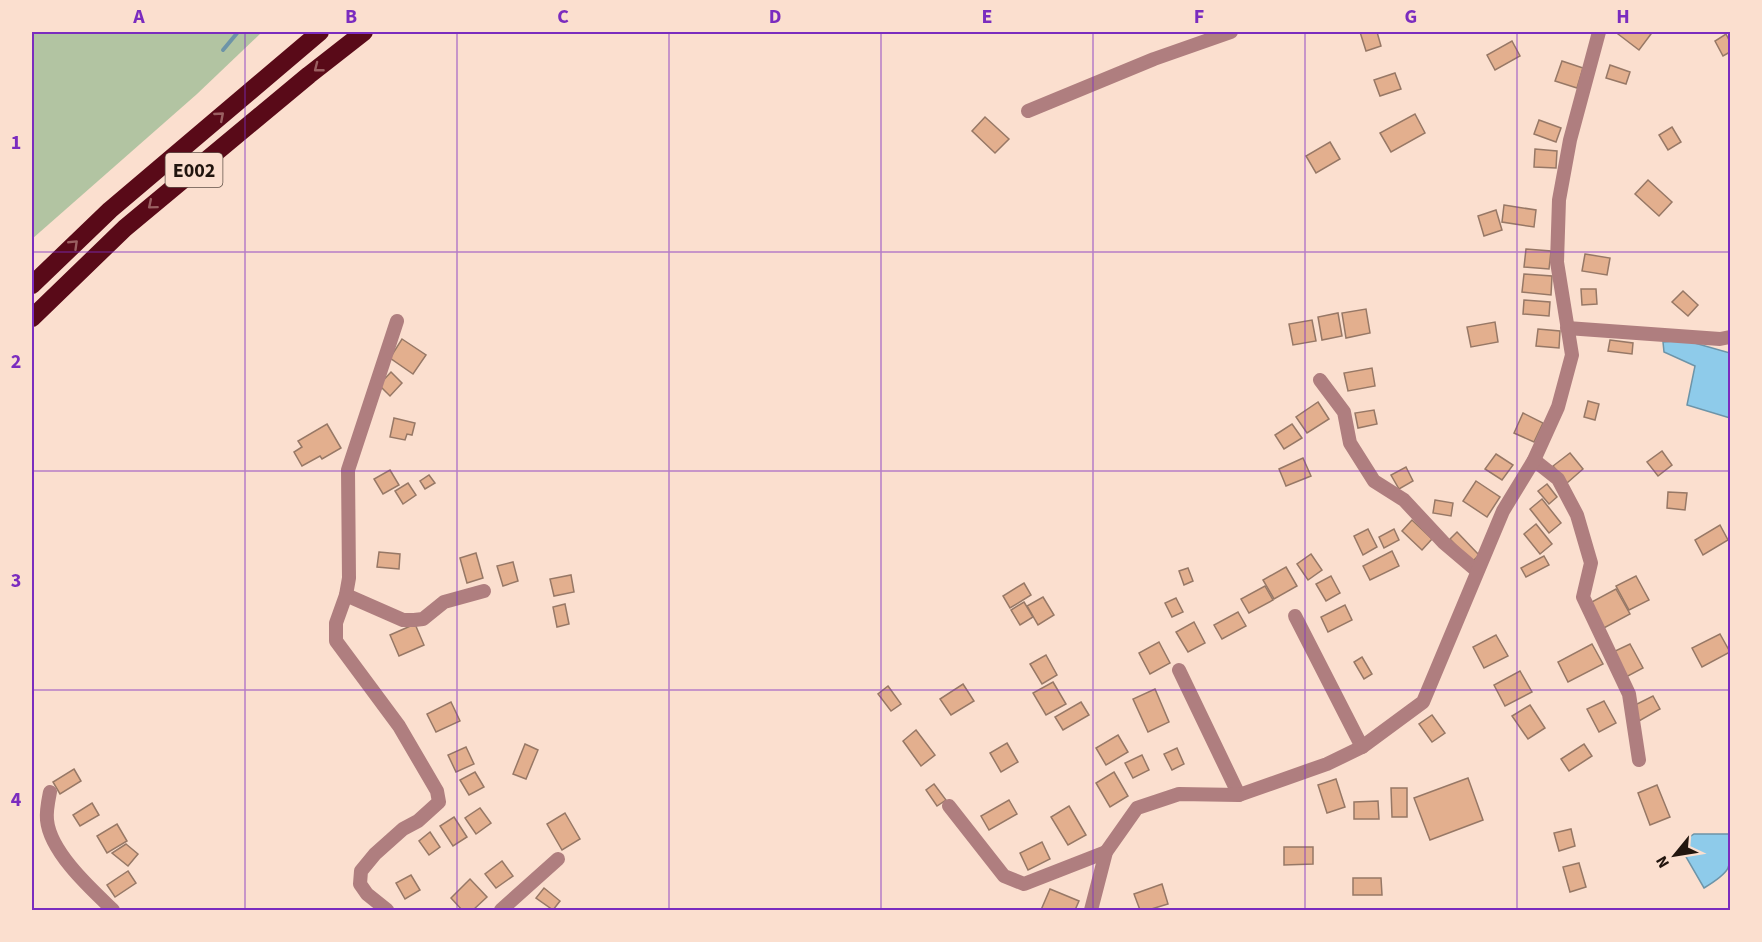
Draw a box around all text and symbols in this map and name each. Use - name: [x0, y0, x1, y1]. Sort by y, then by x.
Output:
- text: A: [132, 3, 145, 31]
- text: B: [345, 3, 357, 31]
- text: C: [557, 3, 569, 31]
- text: D: [769, 3, 781, 31]
- text: E: [982, 3, 992, 31]
- text: F: [1194, 3, 1204, 31]
- text: G: [1405, 3, 1417, 31]
- text: H: [1616, 3, 1630, 31]
- one-way arrow: [314, 60, 325, 71]
- one-way arrow: [213, 112, 224, 123]
- text: 1: [11, 129, 21, 157]
- road number: E002: [166, 153, 222, 187]
- one-way arrow: [148, 198, 159, 209]
- one-way arrow: [67, 241, 78, 252]
- text: 2: [11, 348, 21, 376]
- text: 3: [11, 567, 21, 595]
- text: 4: [11, 786, 22, 814]
- north arrow: [1645, 825, 1705, 885]
- text: N: [1651, 852, 1675, 872]

